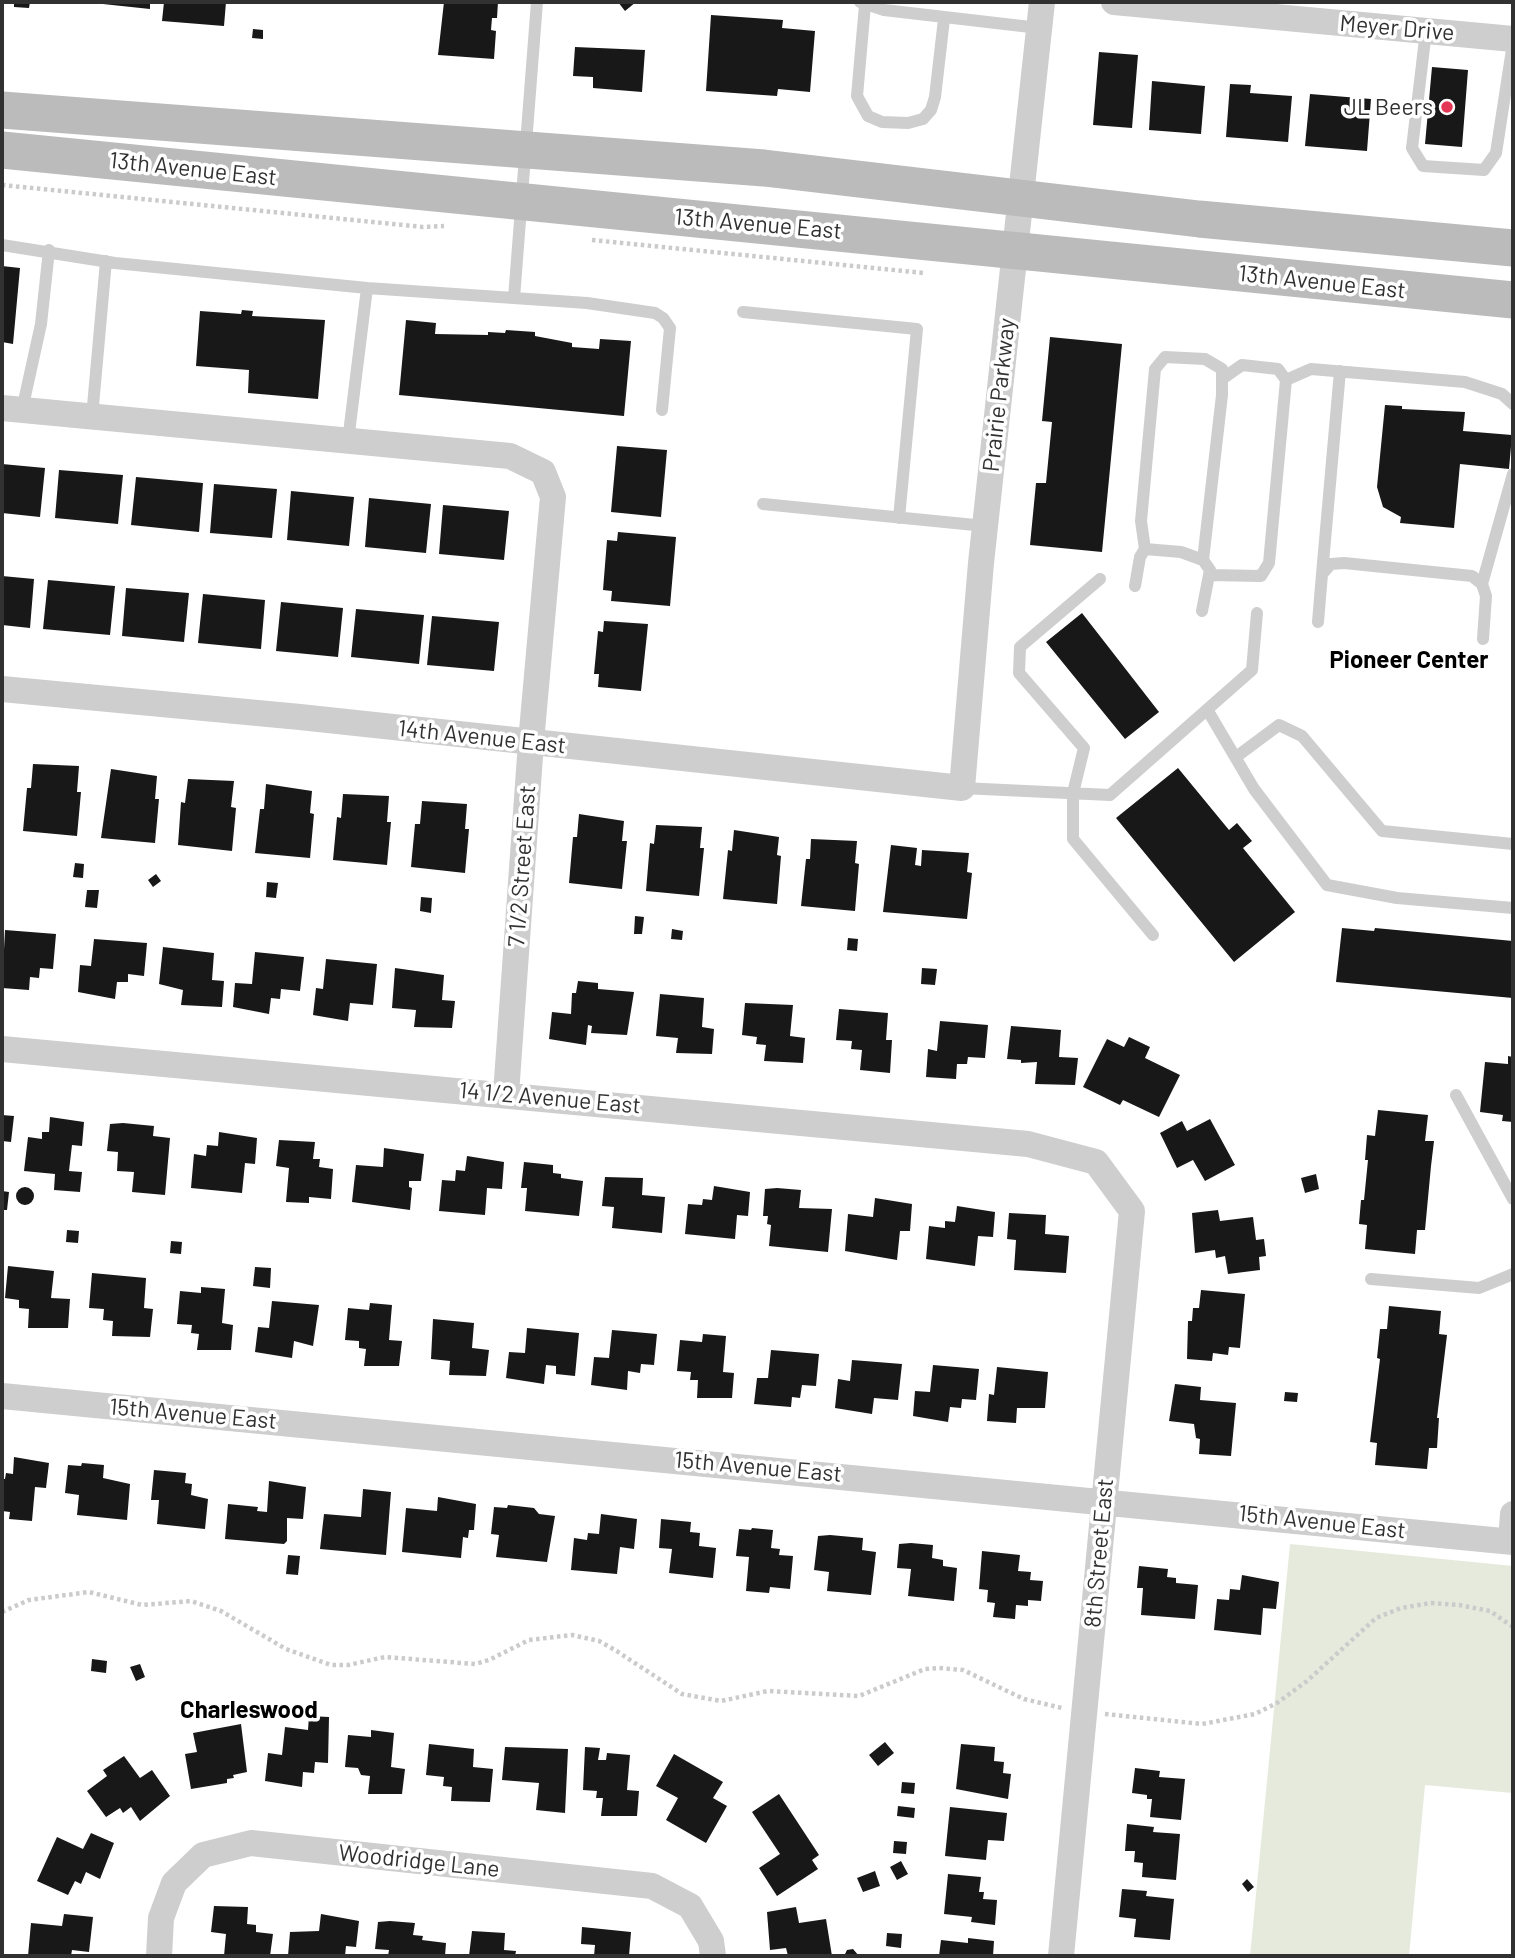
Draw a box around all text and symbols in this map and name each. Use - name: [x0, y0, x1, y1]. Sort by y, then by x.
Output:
- street label: Meyer Drive: [1338, 9, 1456, 47]
- place label: JL Beers: [1344, 93, 1433, 121]
- marker: JL Beers: [1439, 99, 1455, 115]
- street label: 13th Avenue East: [108, 146, 278, 192]
- street label: 13th Avenue East: [673, 203, 843, 245]
- street label: 13th Avenue East: [1237, 259, 1407, 305]
- street label: Prairie Parkway: [977, 317, 1021, 473]
- district label: Pioneer Center: [1329, 646, 1489, 674]
- street label: 14th Avenue East: [397, 714, 567, 760]
- street label: 7 1/2 Street East: [503, 784, 541, 948]
- street label: 14 1/2 Avenue East: [458, 1076, 642, 1120]
- street label: 15th Avenue East: [108, 1393, 278, 1435]
- street label: 15th Avenue East: [673, 1446, 843, 1488]
- street label: 8th Street East: [1079, 1477, 1119, 1629]
- street label: 15th Avenue East: [1237, 1499, 1407, 1545]
- district label: Charleswood: [180, 1696, 318, 1724]
- street label: Woodridge Lane: [337, 1839, 501, 1883]

